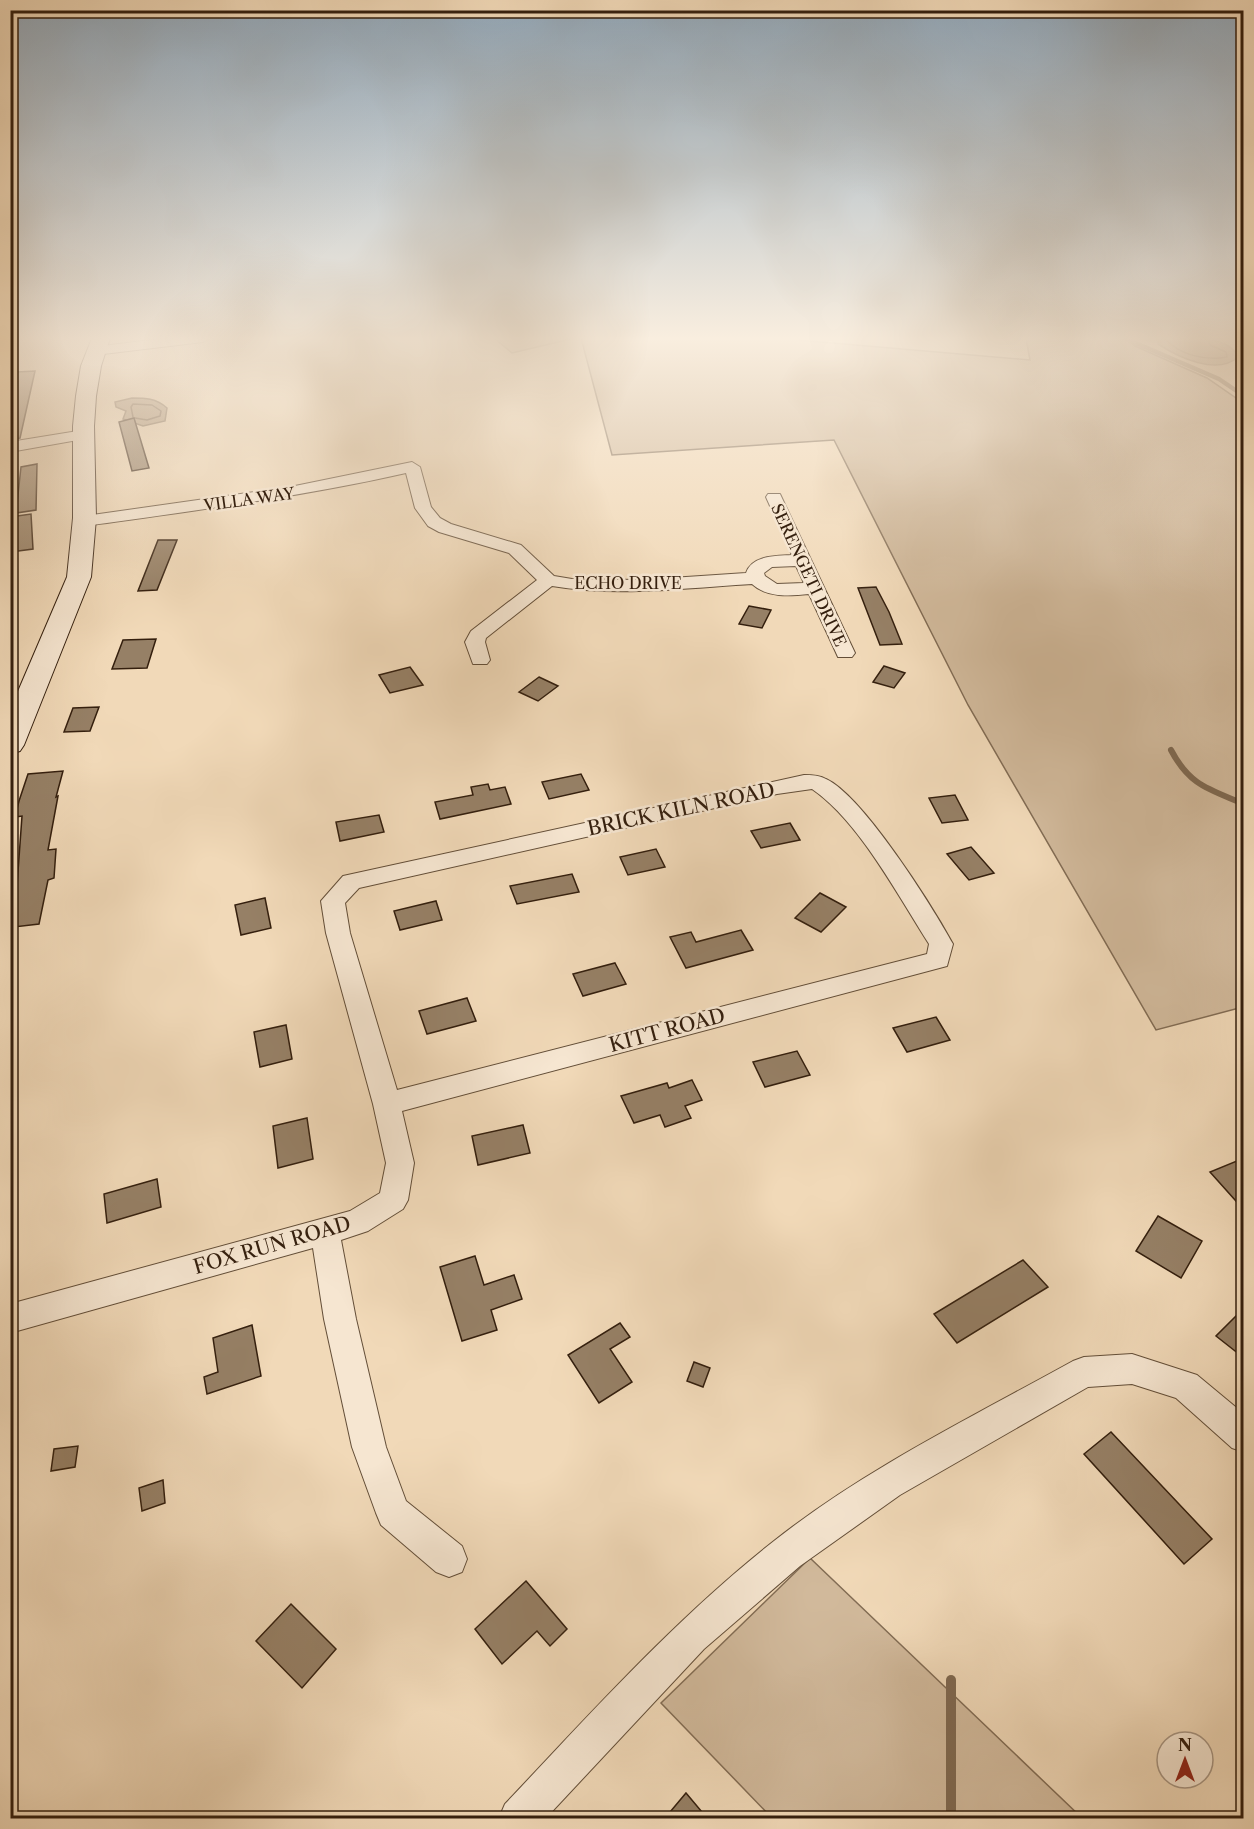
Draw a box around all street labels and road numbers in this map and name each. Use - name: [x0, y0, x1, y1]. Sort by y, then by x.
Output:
- street label: VILLA WAY: [201, 483, 296, 515]
- street label: SERENGETI DRIVE: [767, 500, 851, 650]
- street label: ECHO DRIVE: [574, 573, 682, 593]
- street label: BRICK KILN ROAD: [585, 777, 777, 841]
- street label: KITT ROAD: [606, 1003, 728, 1057]
- street label: FOX RUN ROAD: [191, 1211, 353, 1279]

